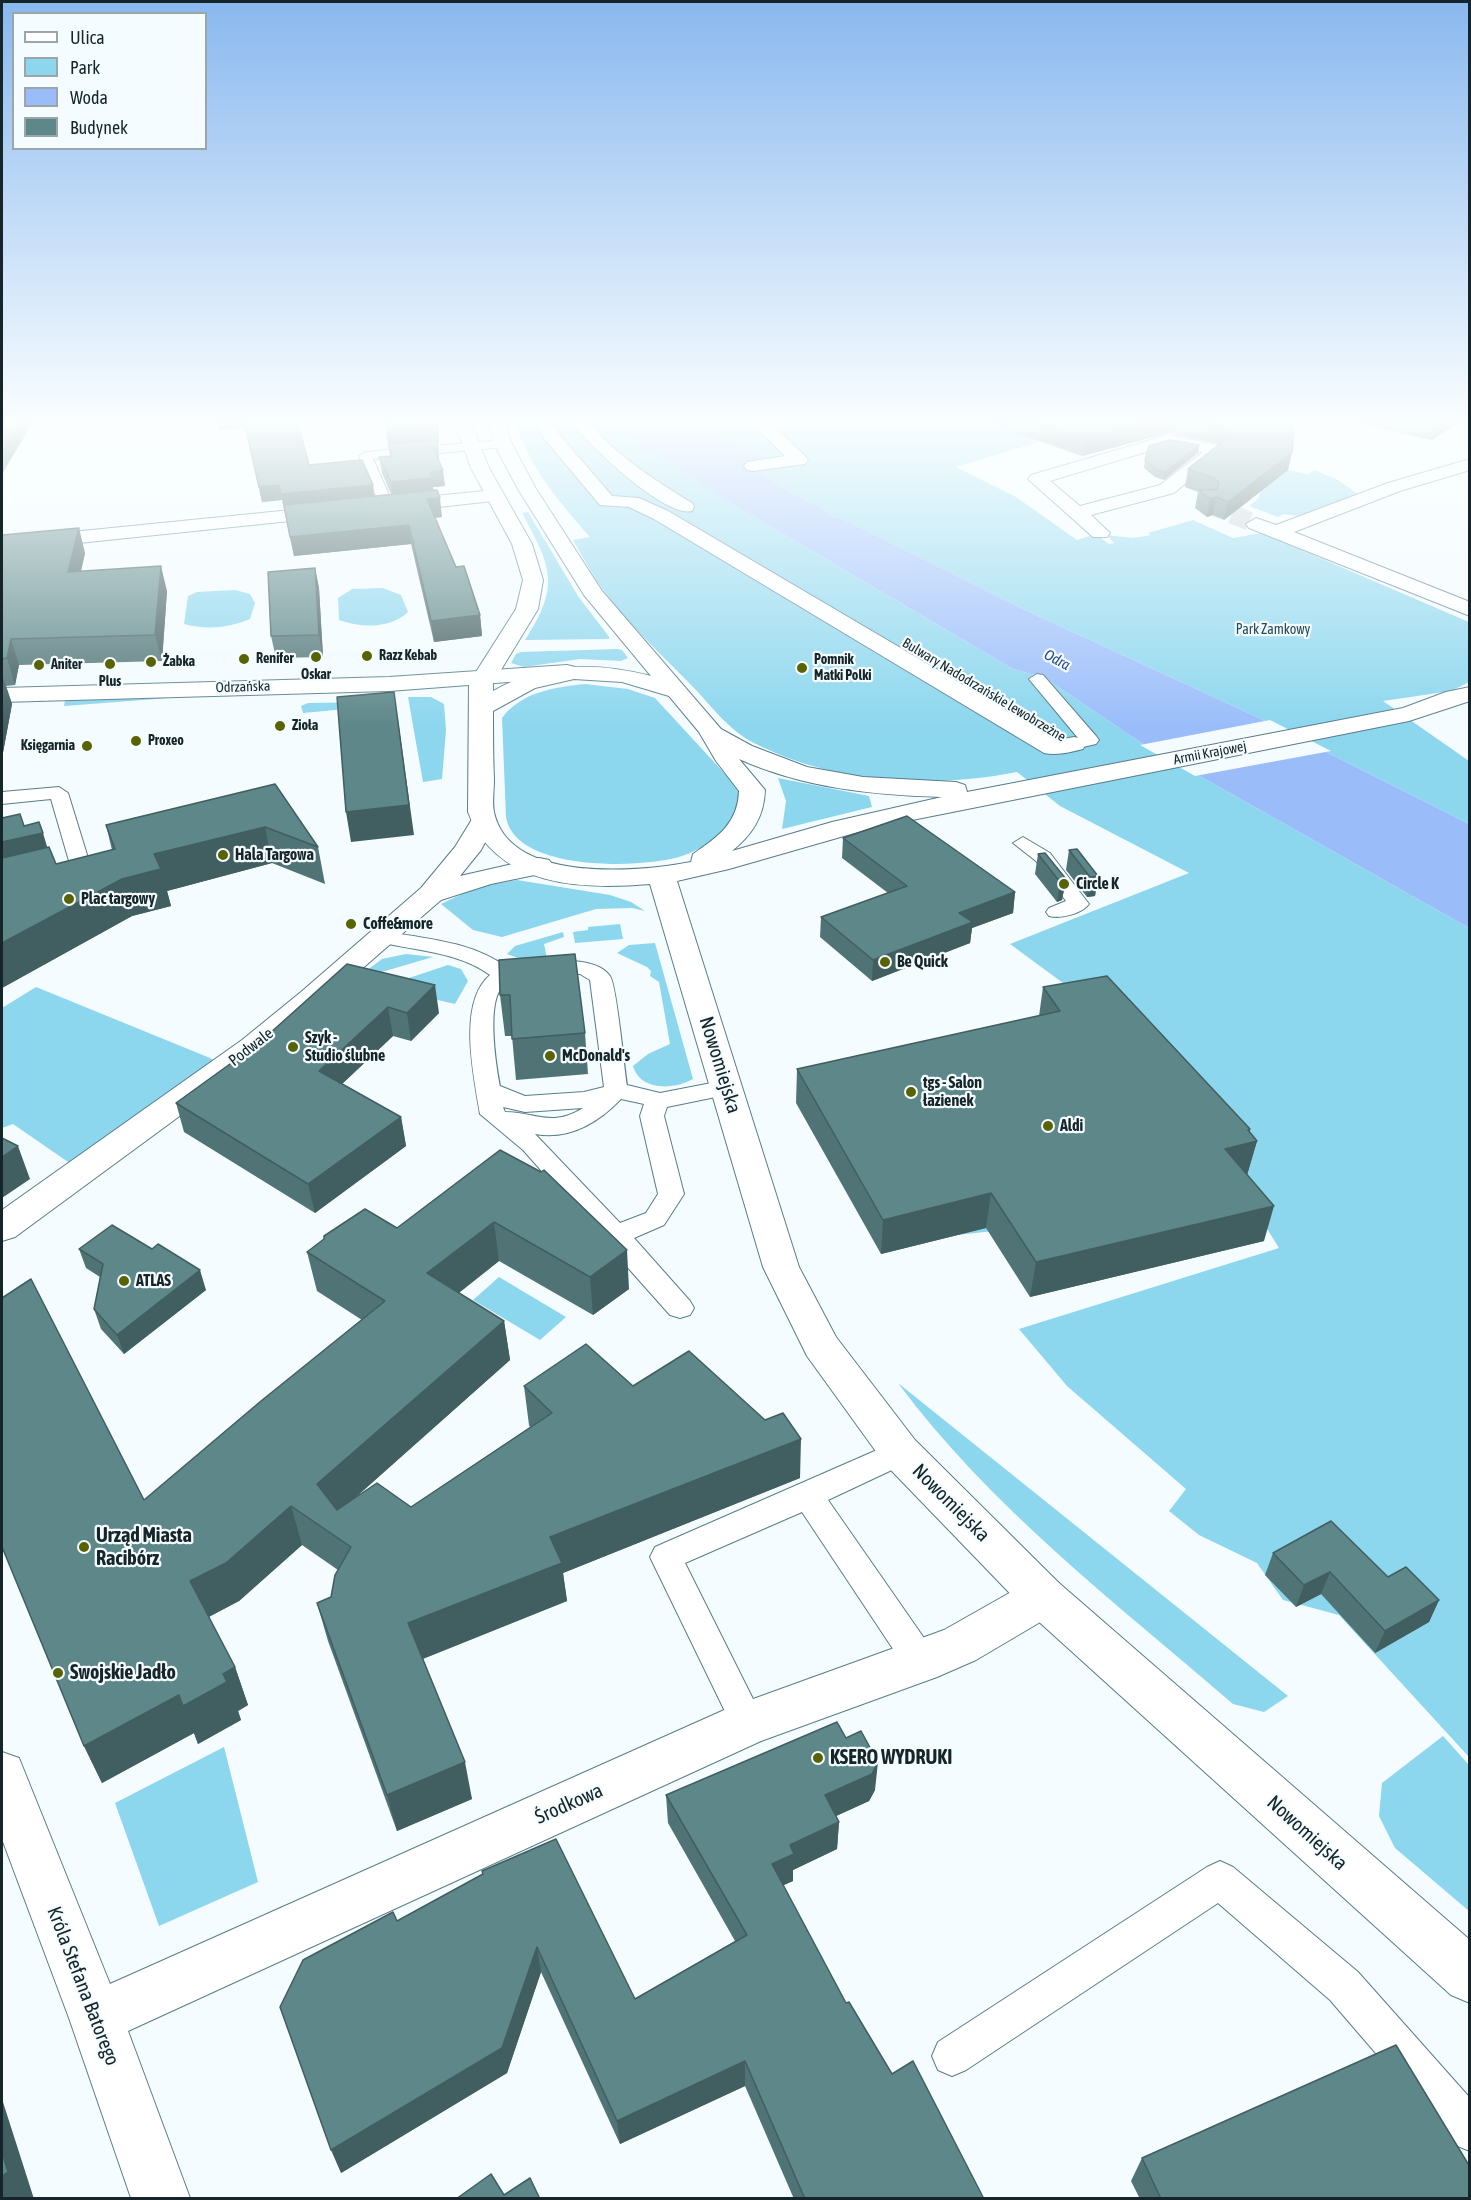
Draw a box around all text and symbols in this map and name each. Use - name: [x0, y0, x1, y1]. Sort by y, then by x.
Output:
- legend: [12, 12, 207, 150]
- text: Ulica: [70, 27, 105, 48]
- text: Park: [70, 57, 100, 78]
- text: Woda: [70, 87, 108, 108]
- text: Budynek: [70, 117, 128, 138]
- park label: Park Zamkowy: [1236, 622, 1310, 638]
- street label: Bulwary Nadodrzańskie lewobrzeżne: [899, 634, 1069, 746]
- water label: Odra: [1041, 646, 1073, 674]
- place label: Razz Kebab: [379, 648, 437, 664]
- marker: Razz Kebab: [360, 649, 374, 663]
- marker: Oskar: [309, 650, 323, 664]
- place label: Renifer: [256, 651, 294, 667]
- marker: Renifer: [237, 652, 251, 666]
- place label: Pomnik Matki Polki: [814, 652, 871, 684]
- place label: Żabka: [163, 654, 195, 670]
- marker: Żabka: [144, 655, 158, 669]
- place label: Aniter: [51, 657, 82, 673]
- marker: Plus: [103, 657, 117, 671]
- marker: Aniter: [32, 658, 46, 672]
- marker: Pomnik Matki Polki: [795, 661, 809, 675]
- place label: Oskar: [301, 667, 331, 683]
- place label: Plus: [99, 674, 121, 690]
- street label: Odrzańska: [215, 678, 271, 696]
- place label: Zioła: [292, 718, 318, 734]
- marker: Zioła: [273, 719, 287, 733]
- place label: Proxeo: [148, 733, 184, 749]
- marker: Proxeo: [129, 734, 143, 748]
- place label: Księgarnia: [21, 738, 75, 754]
- street label: Armii Krajowej: [1172, 738, 1248, 768]
- marker: Księgarnia: [80, 739, 94, 753]
- place label: Hala Targowa: [235, 845, 314, 865]
- marker: Hala Targowa: [216, 848, 230, 862]
- place label: Circle K: [1076, 874, 1119, 894]
- marker: Circle K: [1057, 877, 1071, 891]
- place label: Plac targowy: [81, 889, 155, 909]
- marker: Plac targowy: [62, 892, 76, 906]
- place label: Coffe&more: [363, 914, 433, 934]
- marker: Coffe&more: [344, 917, 358, 931]
- place label: Be Quick: [897, 952, 948, 972]
- marker: Be Quick: [878, 955, 892, 969]
- street label: Nowomiejska: [694, 1014, 746, 1116]
- street label: Podwale: [225, 1024, 277, 1070]
- place label: Szyk - Studio ślubne: [305, 1028, 385, 1066]
- marker: Szyk - Studio ślubne: [286, 1040, 300, 1054]
- place label: McDonald's: [562, 1046, 630, 1066]
- marker: McDonald's: [543, 1049, 557, 1063]
- place label: tgs - Salon łazienek: [923, 1073, 982, 1111]
- marker: tgs - Salon łazienek: [904, 1085, 918, 1099]
- place label: Aldi: [1060, 1116, 1083, 1136]
- marker: Aldi: [1041, 1119, 1055, 1133]
- place label: ATLAS: [136, 1271, 171, 1291]
- marker: ATLAS: [117, 1274, 131, 1288]
- street label: Nowomiejska: [907, 1459, 995, 1547]
- place label: Urząd Miasta Racibórz: [96, 1524, 192, 1571]
- marker: Urząd Miasta Racibórz: [77, 1540, 91, 1554]
- place label: Swojskie Jadło: [70, 1661, 176, 1685]
- marker: Swojskie Jadło: [51, 1666, 65, 1680]
- place label: KSERO WYDRUKI: [830, 1746, 952, 1770]
- marker: KSERO WYDRUKI: [811, 1751, 825, 1765]
- street label: Środkowa: [531, 1778, 607, 1830]
- street label: Nowomiejska: [1262, 1791, 1352, 1875]
- street label: Króla Stefana Batorego: [42, 1903, 124, 2069]

